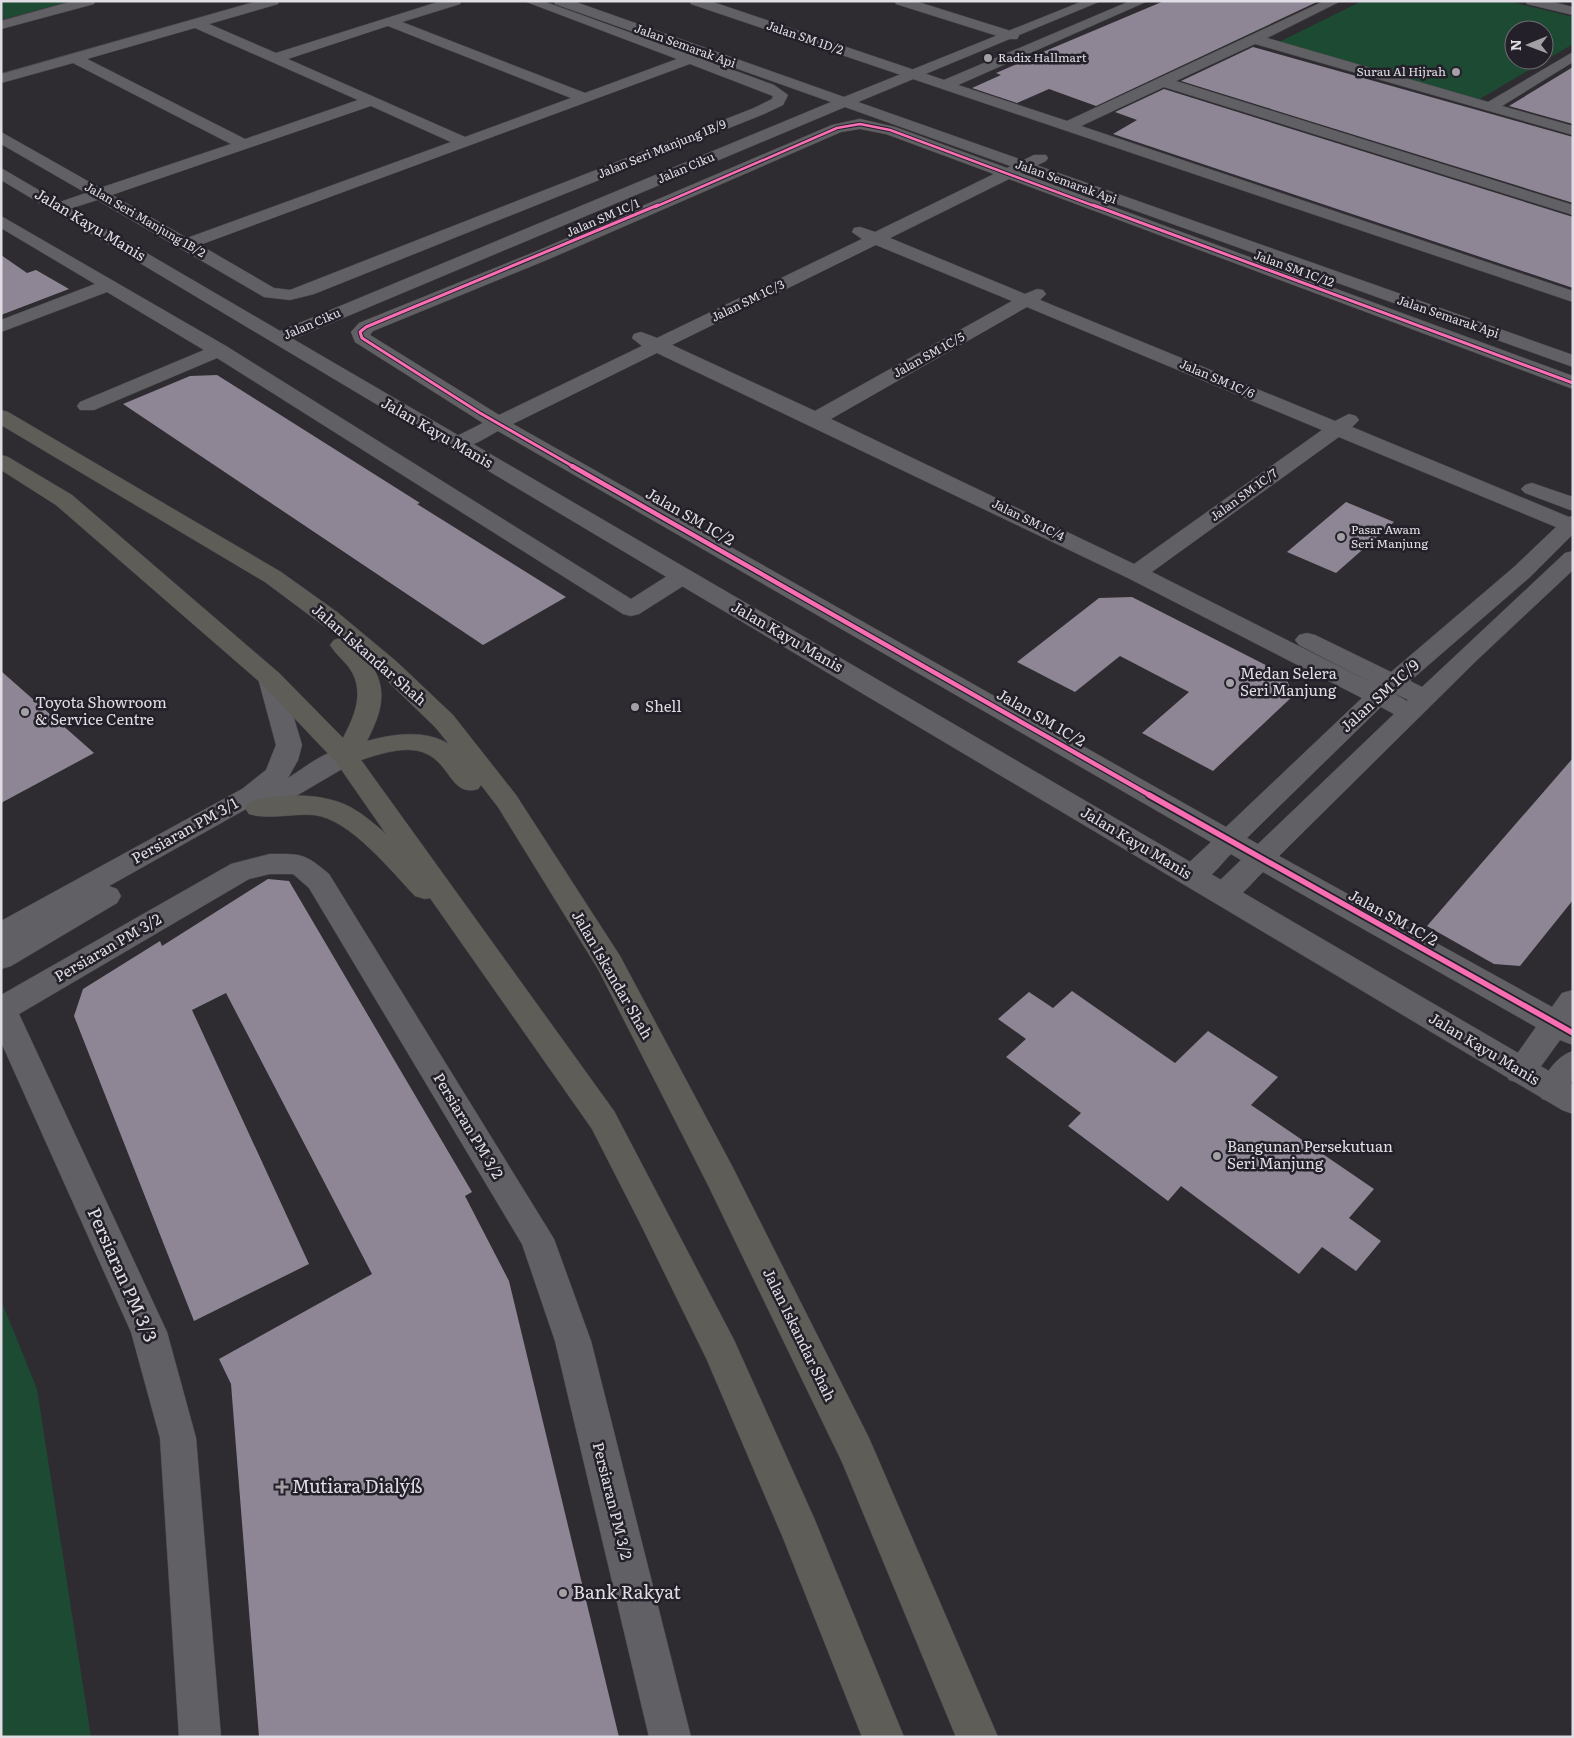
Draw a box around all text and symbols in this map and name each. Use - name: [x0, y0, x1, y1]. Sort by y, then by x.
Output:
- street label: Jalan SM 1D/2: [765, 16, 846, 59]
- street label: Jalan Semarak Api: [632, 18, 738, 72]
- north arrow: [1504, 20, 1554, 70]
- text: N: [1505, 39, 1525, 51]
- place label: Radix Hallmart: [998, 48, 1087, 66]
- marker: Radix Hallmart: [982, 52, 994, 64]
- place label: Surau Al Hijrah: [1356, 62, 1446, 80]
- marker: Surau Al Hijrah: [1450, 66, 1462, 78]
- street label: Jalan Seri Manjung 1B/9: [595, 114, 729, 182]
- street label: Jalan Ciku: [654, 147, 717, 187]
- street label: Jalan Semarak Api: [1013, 154, 1119, 208]
- street label: Jalan Seri Manjung 1B/2: [82, 177, 209, 261]
- street label: Jalan Kayu Manis: [31, 182, 151, 266]
- street label: Jalan SM 1C/1: [563, 193, 642, 241]
- street label: Jalan SM 1C/12: [1252, 245, 1337, 291]
- street label: Jalan SM 1C/3: [708, 275, 787, 326]
- street label: Jalan Semarak Api: [1395, 290, 1502, 342]
- street label: Jalan Ciku: [280, 303, 343, 343]
- street label: Jalan SM 1C/5: [889, 327, 968, 381]
- street label: Jalan SM 1C/6: [1177, 354, 1258, 402]
- street label: Jalan Kayu Manis: [378, 390, 498, 473]
- street label: Jalan SM 1C/7: [1206, 464, 1281, 525]
- street label: Jalan SM 1C/2: [642, 481, 740, 551]
- street label: Jalan SM 1C/4: [989, 494, 1068, 545]
- place label: Pasar Awam Seri Manjung: [1351, 520, 1428, 552]
- marker: Pasar Awam Seri Manjung: [1335, 531, 1347, 543]
- street label: Jalan Kayu Manis: [728, 594, 848, 677]
- street label: Jalan Iskandar Shah: [307, 597, 433, 710]
- street label: Jalan SM 1C/9: [1334, 653, 1424, 737]
- place label: Medan Selera Seri Manjung: [1240, 661, 1338, 701]
- marker: Medan Selera Seri Manjung: [1224, 677, 1236, 689]
- street label: Jalan SM 1C/2: [993, 682, 1091, 752]
- place label: Toyota Showroom & Service Centre: [35, 690, 167, 730]
- place label: Shell: [645, 694, 681, 717]
- marker: Shell: [629, 701, 641, 713]
- marker: Toyota Showroom & Service Centre: [19, 706, 31, 718]
- street label: Persiaran PM 3/1: [127, 791, 242, 869]
- street label: Jalan Kayu Manis: [1077, 800, 1197, 884]
- street label: Jalan SM 1C/2: [1345, 883, 1443, 951]
- street label: Jalan Iskandar Shah: [567, 905, 660, 1043]
- street label: Persiaran PM 3/2: [49, 906, 165, 987]
- street label: Jalan Kayu Manis: [1425, 1006, 1545, 1090]
- street label: Persiaran PM 3/2: [428, 1068, 510, 1183]
- place label: Bangunan Persekutuan Seri Manjung: [1227, 1134, 1393, 1174]
- marker: Bangunan Persekutuan Seri Manjung: [1211, 1150, 1223, 1162]
- street label: Persiaran PM 3/3: [82, 1203, 165, 1346]
- street label: Jalan Iskandar Shah: [758, 1264, 843, 1405]
- street label: Persiaran PM 3/2: [588, 1439, 639, 1562]
- place label: Mutiara Dialýß: [292, 1472, 422, 1499]
- marker: Mutiara Dialýß: [276, 1481, 288, 1493]
- place label: Bank Rakyat: [573, 1578, 681, 1605]
- marker: Bank Rakyat: [557, 1587, 569, 1599]

